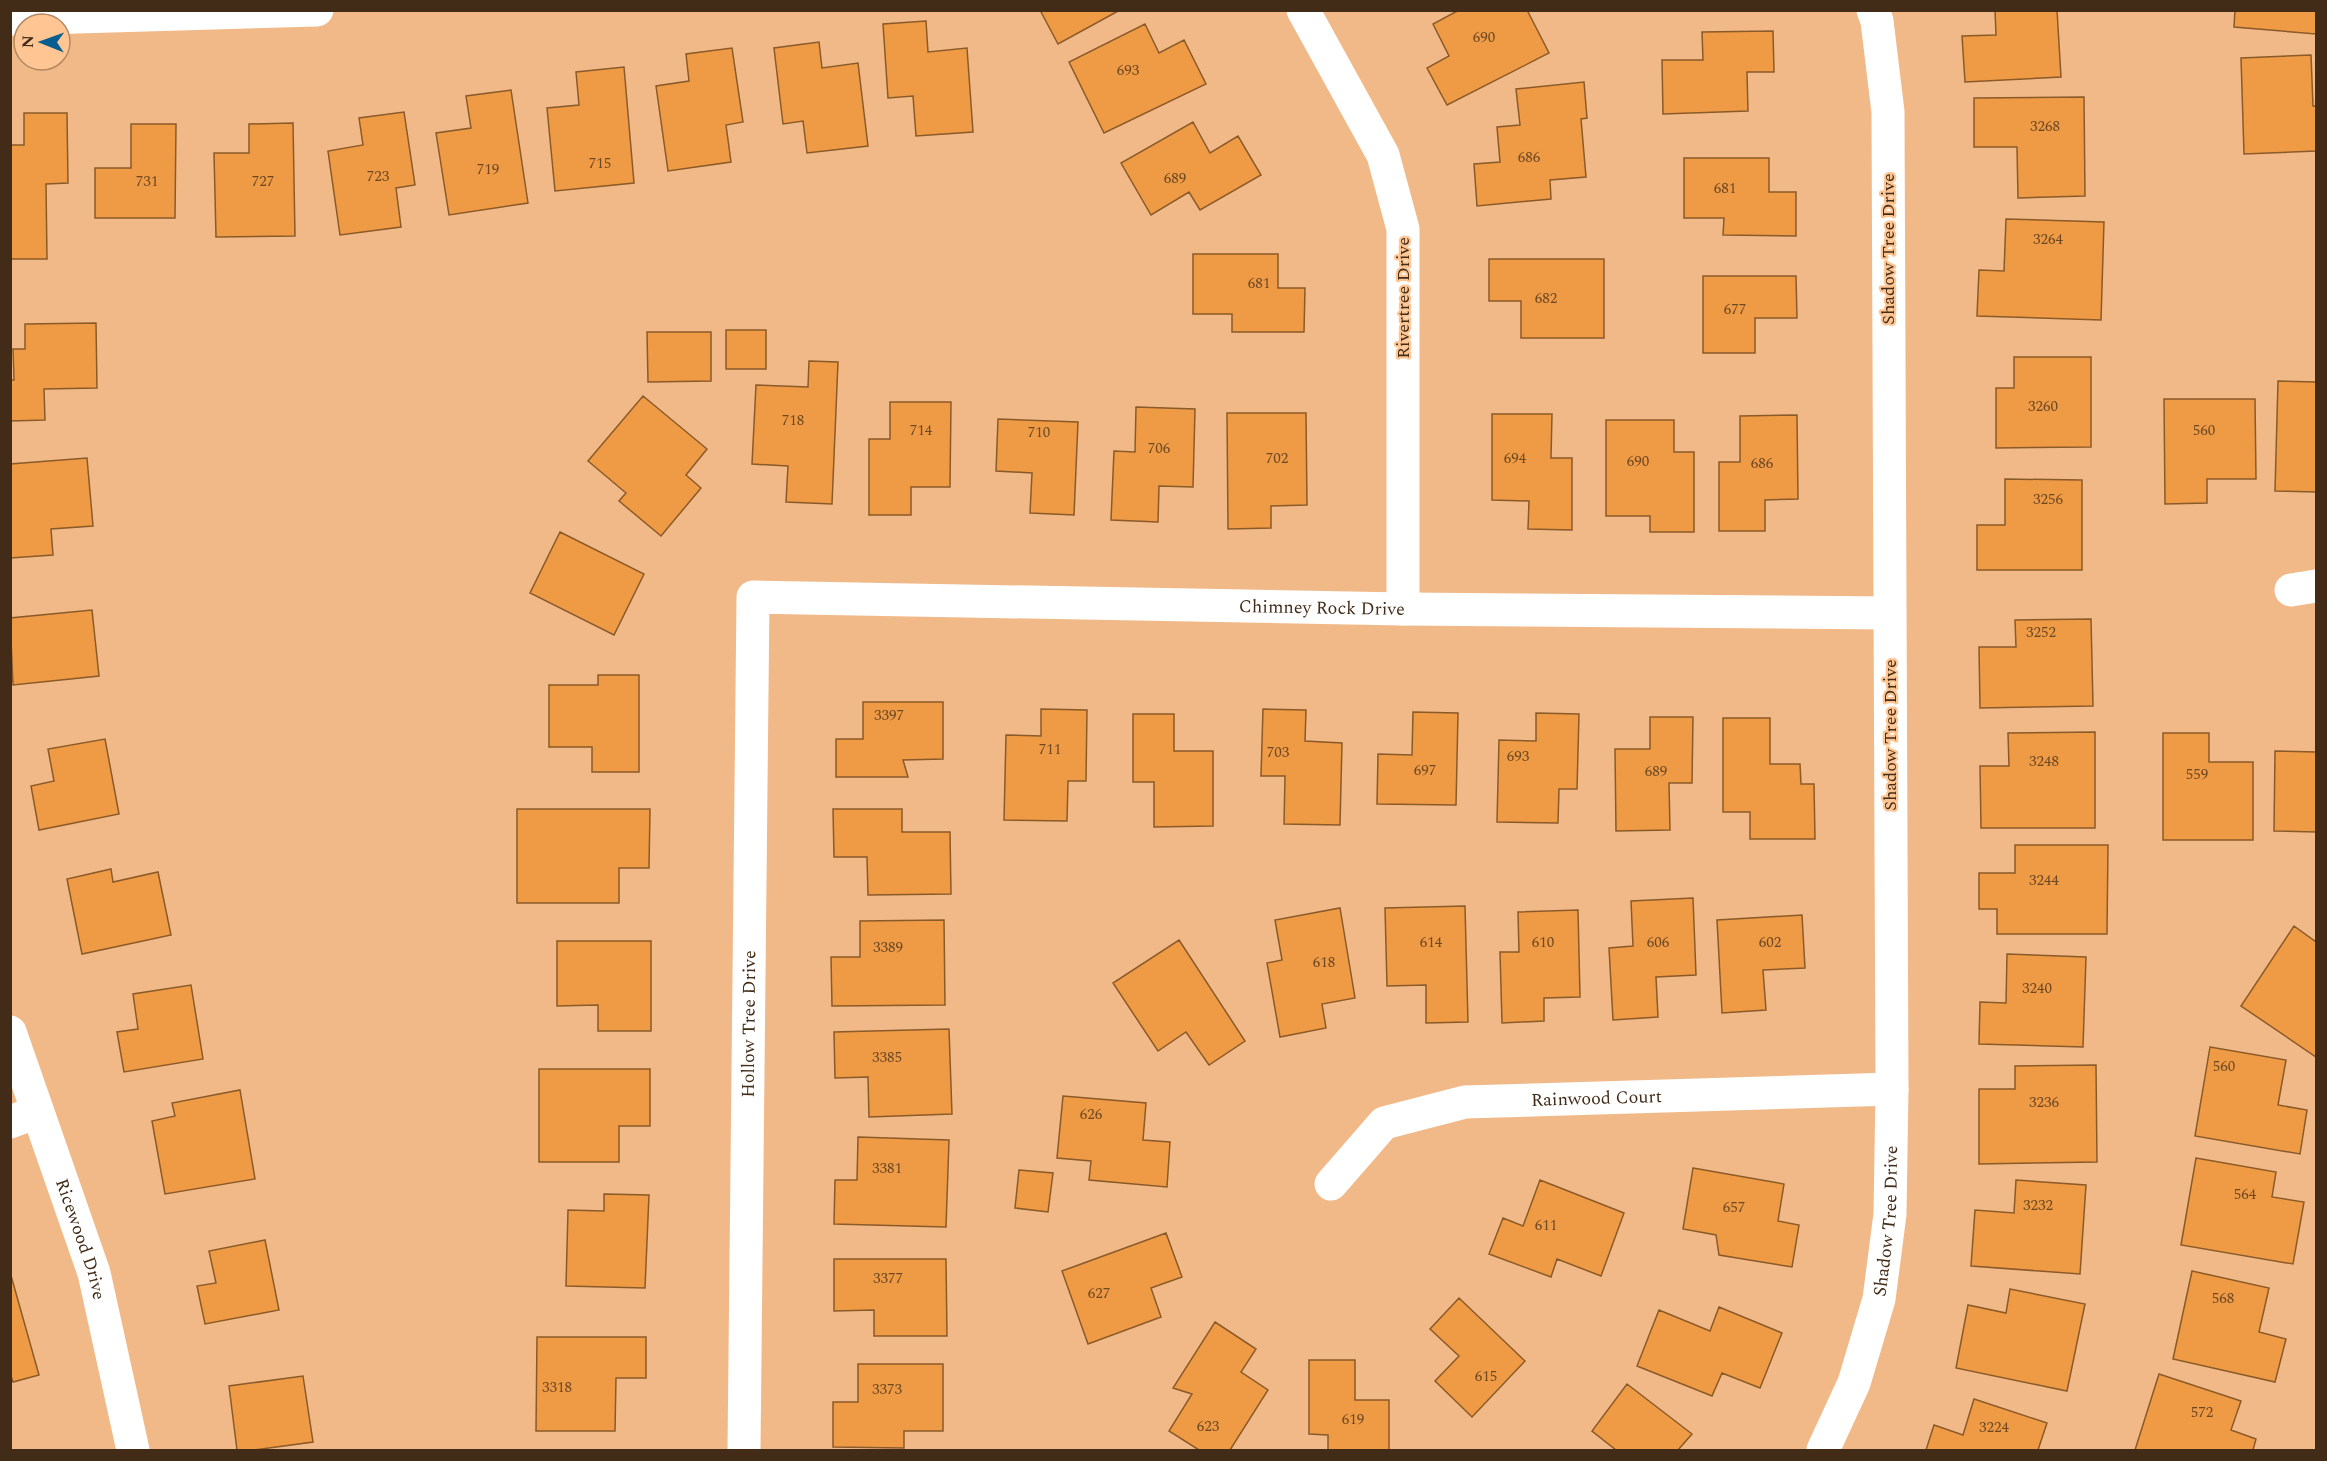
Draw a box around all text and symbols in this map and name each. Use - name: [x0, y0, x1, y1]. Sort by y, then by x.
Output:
- north arrow: [12, 12, 72, 72]
- house number: 690: [1473, 26, 1495, 49]
- text: N: [16, 35, 40, 48]
- house number: 693: [1117, 59, 1140, 82]
- house number: 3268: [2030, 115, 2060, 138]
- house number: 686: [1518, 146, 1541, 169]
- house number: 715: [589, 152, 611, 175]
- house number: 719: [477, 158, 499, 181]
- house number: 723: [367, 165, 390, 188]
- house number: 689: [1164, 167, 1186, 190]
- house number: 731: [136, 170, 158, 193]
- house number: 727: [252, 170, 274, 193]
- street label: Shadow Tree Drive: [1875, 173, 1902, 325]
- house number: 681: [1714, 177, 1736, 200]
- house number: 3264: [2033, 228, 2063, 251]
- street label: Rivertree Drive: [1390, 237, 1417, 359]
- house number: 681: [1248, 272, 1270, 295]
- house number: 682: [1535, 287, 1557, 310]
- house number: 677: [1724, 298, 1746, 321]
- house number: 3260: [2028, 395, 2058, 418]
- house number: 718: [782, 409, 804, 432]
- house number: 714: [910, 419, 933, 442]
- house number: 560: [2193, 419, 2215, 442]
- house number: 710: [1028, 421, 1050, 444]
- house number: 706: [1148, 437, 1171, 460]
- house number: 702: [1266, 447, 1288, 470]
- house number: 694: [1504, 447, 1527, 470]
- house number: 690: [1627, 450, 1649, 473]
- house number: 686: [1751, 452, 1774, 475]
- house number: 3256: [2033, 488, 2063, 511]
- street label: Chimney Rock Drive: [1239, 593, 1405, 623]
- house number: 3252: [2026, 621, 2056, 644]
- street label: Shadow Tree Drive: [1877, 659, 1904, 811]
- house number: 3397: [874, 704, 904, 727]
- house number: 711: [1039, 738, 1061, 761]
- house number: 703: [1267, 741, 1290, 764]
- house number: 693: [1507, 745, 1530, 768]
- house number: 3248: [2029, 750, 2059, 773]
- house number: 697: [1414, 759, 1436, 782]
- house number: 689: [1645, 760, 1667, 783]
- house number: 559: [2186, 763, 2208, 786]
- house number: 3244: [2029, 869, 2059, 892]
- house number: 614: [1420, 931, 1443, 954]
- house number: 610: [1532, 931, 1554, 954]
- house number: 606: [1647, 931, 1670, 954]
- house number: 602: [1759, 931, 1781, 954]
- house number: 3389: [873, 936, 903, 959]
- street label: Hollow Tree Drive: [735, 950, 763, 1098]
- house number: 618: [1313, 951, 1335, 974]
- house number: 3240: [2022, 977, 2052, 1000]
- house number: 3385: [872, 1046, 902, 1069]
- house number: 560: [2213, 1055, 2235, 1078]
- street label: Rainwood Court: [1531, 1083, 1662, 1114]
- house number: 3236: [2029, 1091, 2059, 1114]
- house number: 626: [1080, 1103, 1103, 1126]
- street label: Shadow Tree Drive: [1866, 1145, 1905, 1298]
- house number: 3381: [872, 1157, 902, 1180]
- street label: Ricewood Drive: [48, 1175, 113, 1303]
- house number: 564: [2234, 1183, 2257, 1206]
- house number: 3232: [2023, 1194, 2053, 1217]
- house number: 657: [1723, 1196, 1745, 1219]
- house number: 611: [1535, 1214, 1557, 1237]
- house number: 3377: [873, 1267, 903, 1290]
- house number: 627: [1088, 1282, 1110, 1305]
- house number: 568: [2212, 1287, 2234, 1310]
- house number: 615: [1475, 1365, 1497, 1388]
- house number: 3318: [542, 1376, 572, 1399]
- house number: 3373: [872, 1378, 902, 1401]
- house number: 572: [2191, 1401, 2213, 1424]
- house number: 619: [1342, 1408, 1364, 1431]
- house number: 623: [1197, 1415, 1220, 1438]
- house number: 3224: [1979, 1416, 2009, 1439]

